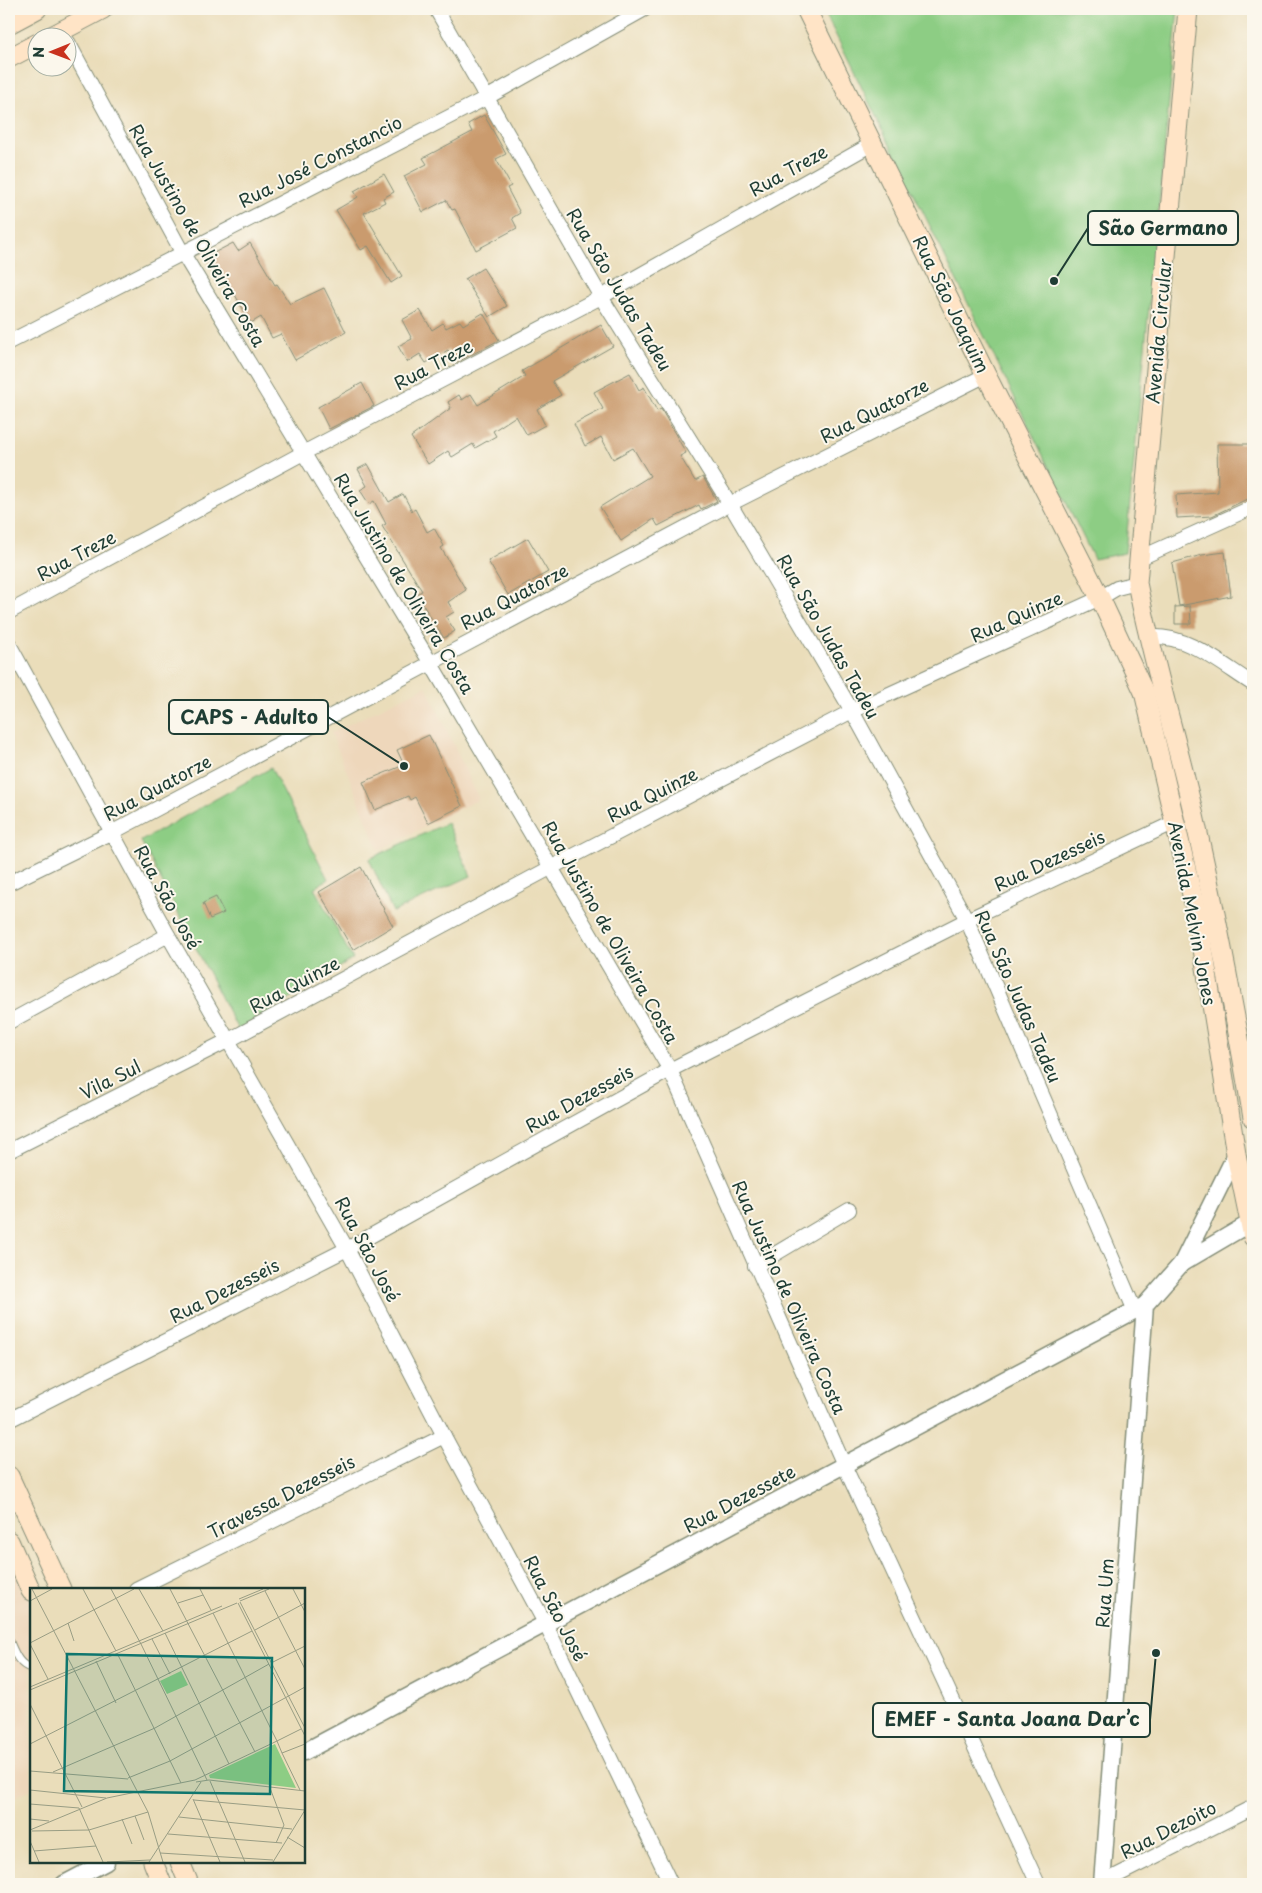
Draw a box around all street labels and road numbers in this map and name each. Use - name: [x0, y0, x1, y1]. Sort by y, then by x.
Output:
- street label: Rua José Constancio: [234, 108, 406, 214]
- street label: Rua Justino de Oliveira Costa: [123, 119, 273, 352]
- street label: Rua Treze: [744, 137, 832, 203]
- street label: Rua São Judas Tadeu: [561, 202, 679, 376]
- street label: Rua São Joaquim: [907, 231, 997, 377]
- street label: Avenida Circular: [1138, 256, 1178, 405]
- street label: Rua Treze: [389, 332, 477, 396]
- street label: Rua Quatorze: [815, 371, 933, 449]
- street label: Rua Justino de Oliveira Costa: [328, 467, 482, 699]
- street label: Rua Treze: [32, 523, 120, 587]
- street label: Rua São Judas Tadeu: [771, 549, 887, 723]
- street label: Rua Quatorze: [455, 556, 573, 636]
- street label: Rua Quinze: [965, 584, 1067, 648]
- street label: Rua Quatorze: [98, 747, 216, 827]
- street label: Rua Quinze: [602, 759, 702, 828]
- street label: Rua Justino de Oliveira Costa: [536, 816, 686, 1049]
- street label: Avenida Melvin Jones: [1162, 818, 1224, 1008]
- street label: Rua Dezesseis: [989, 822, 1109, 898]
- street label: Rua São José: [128, 840, 208, 954]
- street label: Rua São Judas Tadeu: [969, 906, 1069, 1086]
- street label: Rua Quinze: [244, 949, 344, 1019]
- street label: Vila Sul: [75, 1052, 145, 1106]
- street label: Rua Dezesseis: [520, 1057, 638, 1139]
- street label: Rua Justino de Oliveira Costa: [726, 1176, 854, 1419]
- street label: Rua São José: [329, 1191, 407, 1307]
- street label: Rua Dezesseis: [165, 1251, 283, 1329]
- street label: Travessa Dezesseis: [203, 1447, 359, 1545]
- street label: Rua Dezessete: [678, 1457, 800, 1539]
- street label: Rua São José: [518, 1550, 594, 1666]
- street label: Rua Um: [1088, 1557, 1120, 1629]
- street label: Rua Dezoito: [1115, 1793, 1221, 1865]

